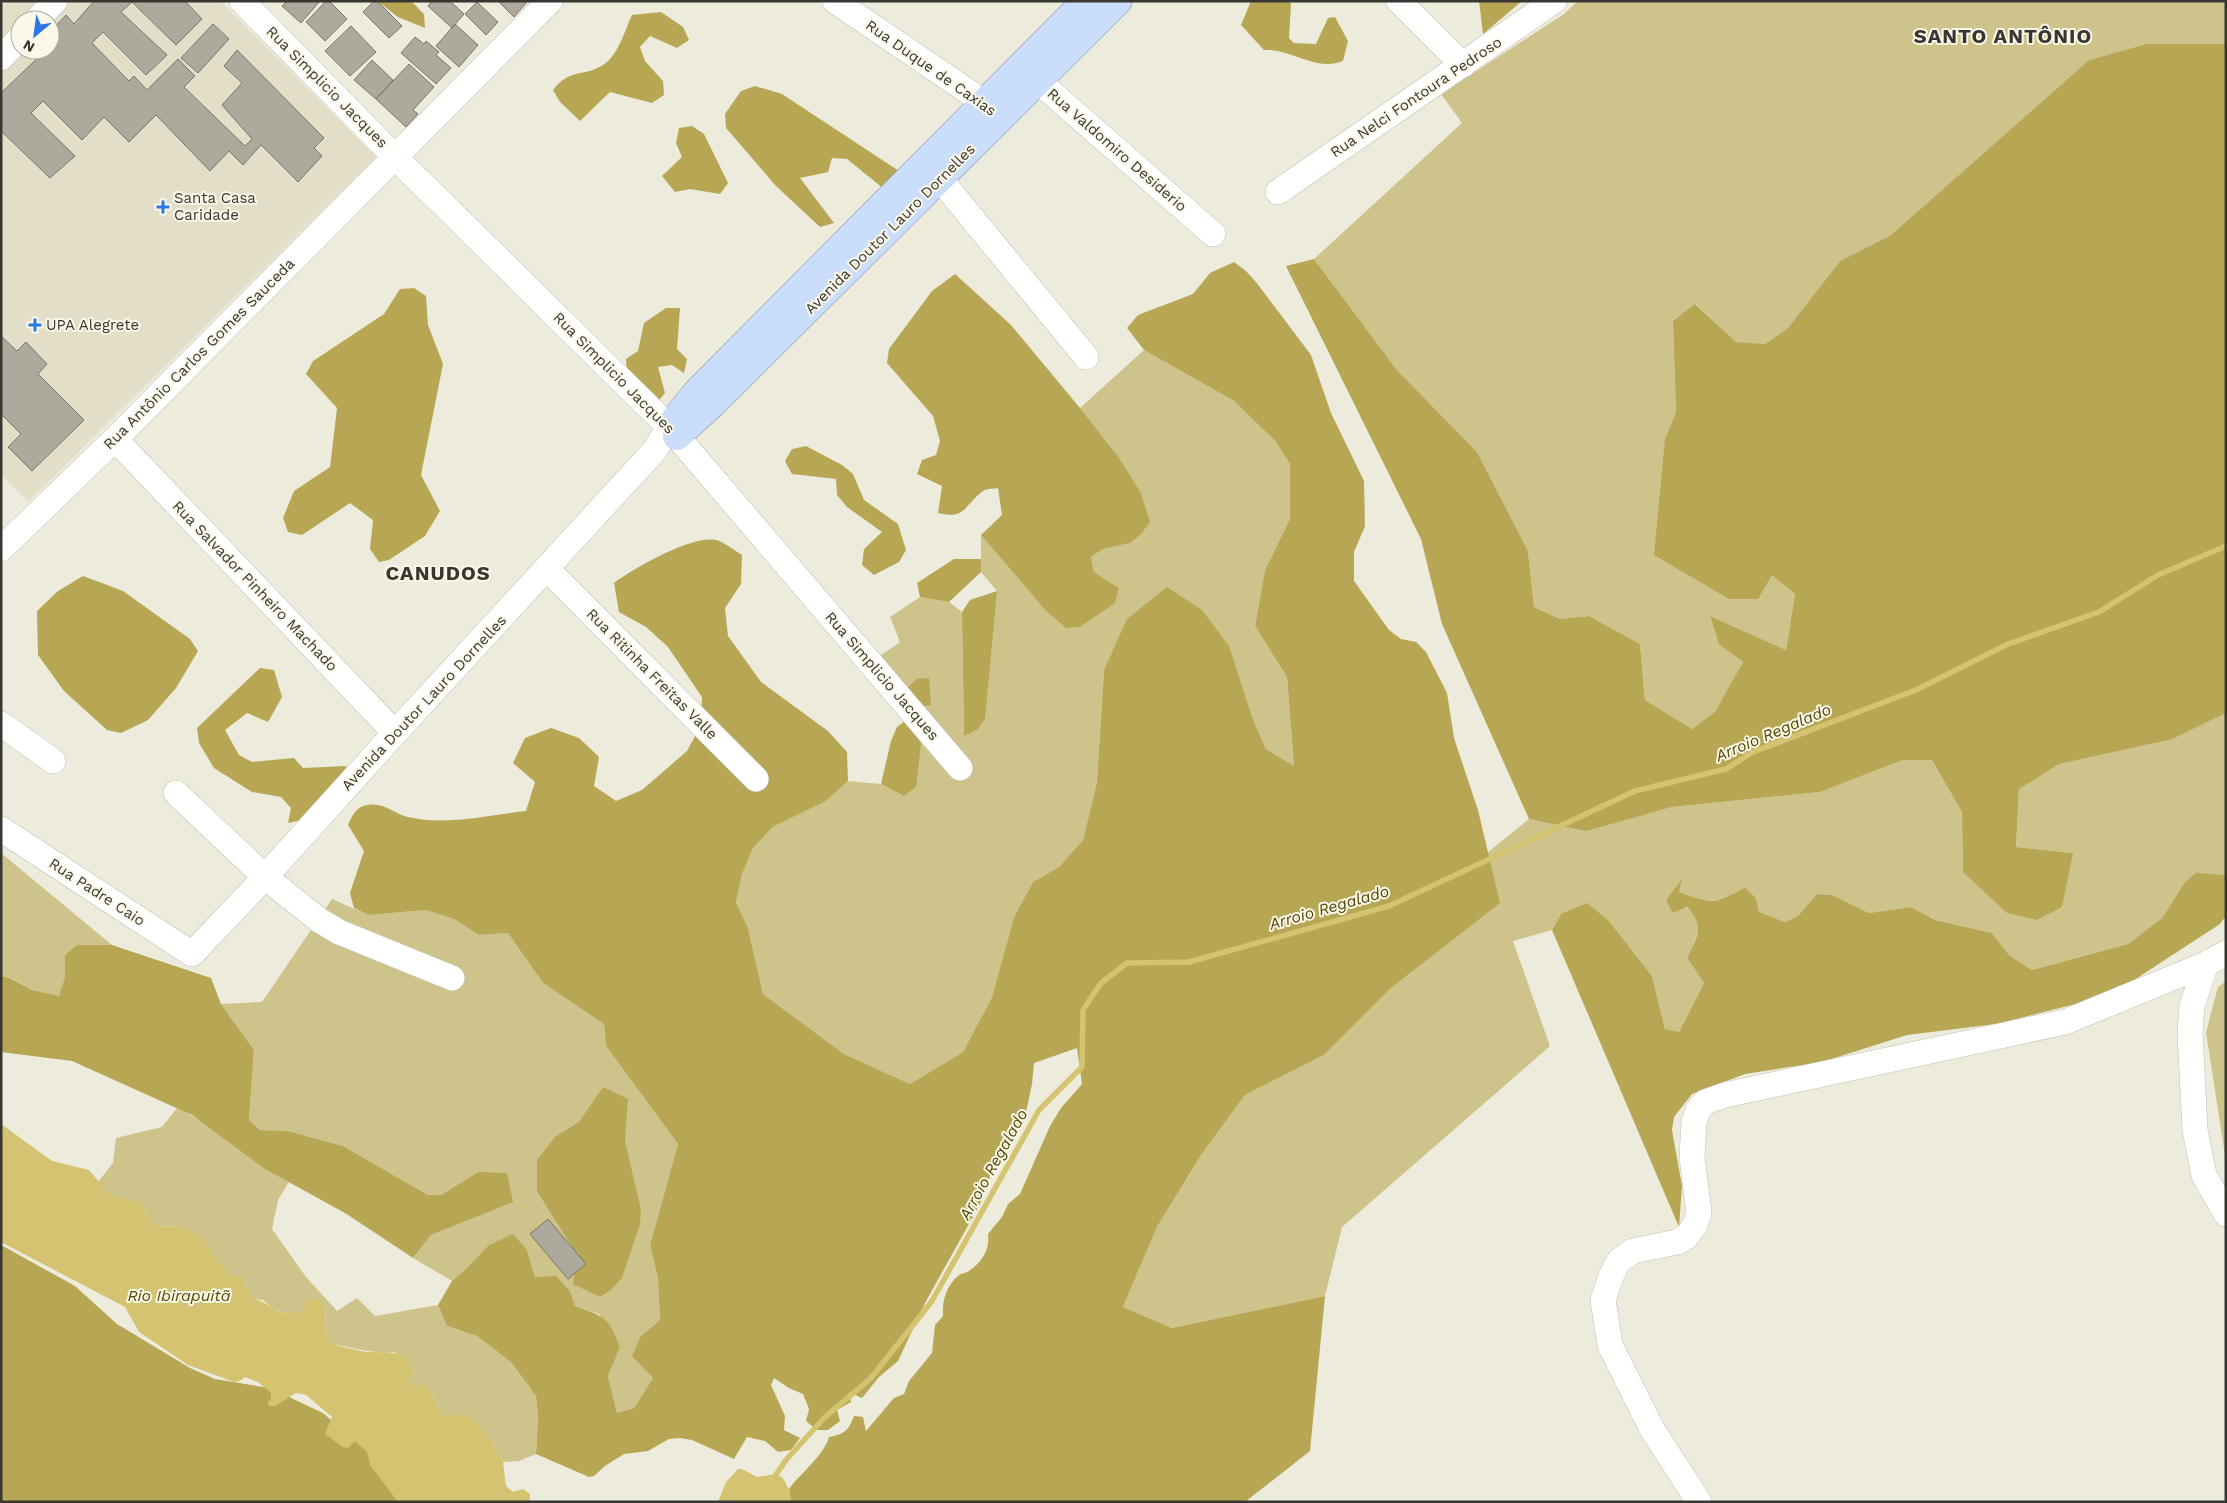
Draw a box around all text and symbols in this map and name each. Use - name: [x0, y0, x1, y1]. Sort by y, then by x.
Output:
- north arrow: [10, 10, 60, 60]
- street label: Rua Duque de Caxias: [862, 16, 1000, 120]
- street label: Rua Simplicio Jacques: [262, 22, 392, 152]
- district label: SANTO ANTÔNIO: [1914, 24, 2092, 48]
- street label: Rua Nelci Fontoura Pedroso: [1327, 33, 1505, 161]
- text: N: [20, 37, 37, 56]
- street label: Rua Valdomiro Desiderio: [1044, 85, 1190, 215]
- street label: Avenida Doutor Lauro Dornelles: [801, 140, 979, 318]
- place label: Santa Casa Caridade: [174, 189, 256, 224]
- marker: Santa Casa Caridade: [156, 200, 170, 214]
- street label: Rua Antônio Carlos Gomes Sauceda: [100, 254, 299, 453]
- street label: Rua Simplicio Jacques: [549, 308, 679, 438]
- place label: UPA Alegrete: [46, 316, 139, 334]
- marker: UPA Alegrete: [28, 318, 42, 332]
- street label: Rua Salvador Pinheiro Machado: [169, 497, 341, 675]
- district label: CANUDOS: [385, 561, 491, 585]
- street label: Rua Ritinha Freitas Valle: [583, 605, 721, 743]
- street label: Rua Simplicio Jacques: [821, 608, 943, 744]
- street label: Avenida Doutor Lauro Dornelles: [338, 611, 510, 794]
- water label: Arroio Regalado: [1712, 700, 1834, 766]
- street label: Rua Padre Caio: [46, 854, 148, 930]
- water label: Arroio Regalado: [1266, 881, 1391, 934]
- water label: Arroio Regalado: [955, 1106, 1032, 1224]
- water label: Rio Ibirapuitã: [127, 1286, 231, 1305]

